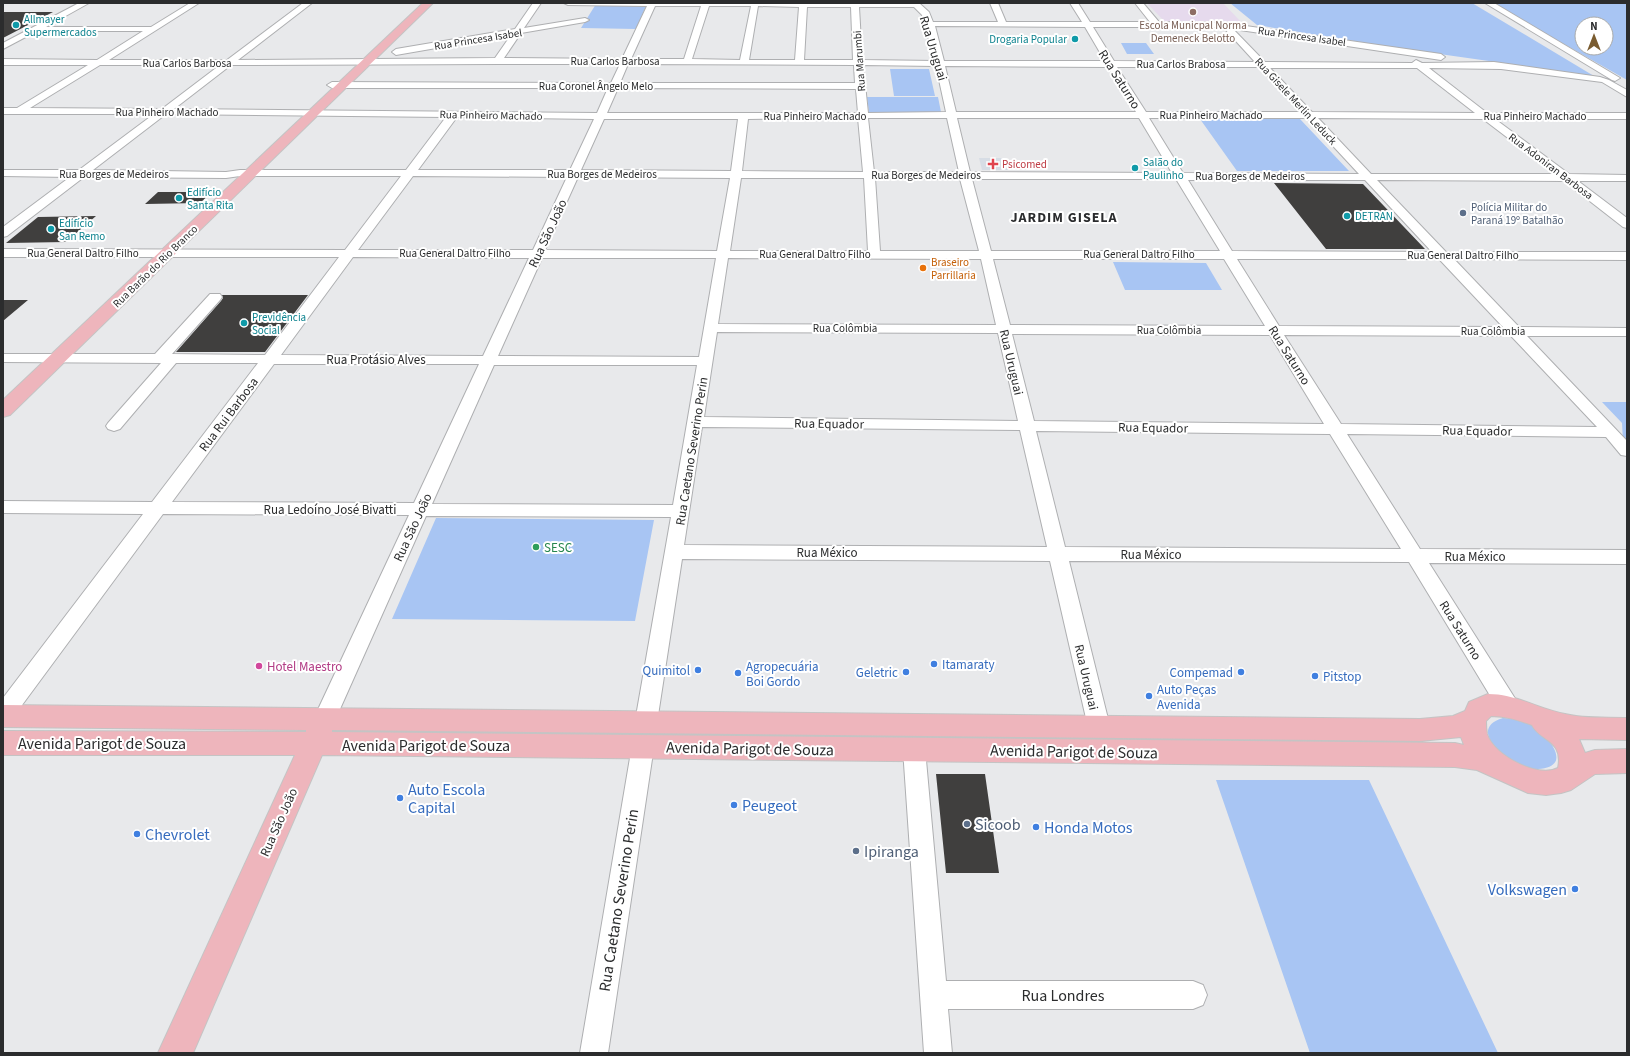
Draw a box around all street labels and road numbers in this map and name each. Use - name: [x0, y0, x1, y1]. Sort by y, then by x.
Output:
- street label: Rua Uruguai: [915, 14, 951, 83]
- street label: Rua Princesa Isabel: [1257, 23, 1347, 50]
- street label: Rua Princesa Isabel: [433, 25, 523, 54]
- street label: Rua Marumbi: [850, 30, 869, 92]
- street label: Rua Saturno: [1094, 46, 1145, 113]
- street label: Rua Carlos Barbosa: [570, 54, 660, 69]
- street label: Rua Gisele Merlin Leduck: [1251, 54, 1340, 149]
- street label: Rua Carlos Barbosa: [142, 56, 232, 71]
- street label: Rua Carlos Brabosa: [1137, 57, 1225, 72]
- street label: Rua Coronel Ângelo Melo: [539, 79, 653, 94]
- street label: Rua Pinheiro Machado: [115, 105, 219, 120]
- street label: Rua Pinheiro Machado: [439, 107, 543, 124]
- street label: Rua Pinheiro Machado: [1159, 108, 1263, 123]
- street label: Rua Pinheiro Machado: [763, 109, 867, 124]
- street label: Rua Pinheiro Machado: [1483, 109, 1587, 124]
- street label: Rua Adoniran Barbosa: [1505, 130, 1596, 203]
- street label: Rua Borges de Medeiros: [59, 167, 169, 182]
- street label: Rua Borges de Medeiros: [547, 167, 657, 182]
- street label: Rua Borges de Medeiros: [871, 168, 981, 183]
- street label: Rua Borges de Medeiros: [1195, 169, 1305, 184]
- street label: Rua São João: [524, 196, 572, 271]
- street label: Rua Barão do Rio Branco: [109, 222, 201, 311]
- street label: Rua General Daltro Filho: [27, 246, 139, 261]
- street label: Rua General Daltro Filho: [399, 246, 511, 261]
- street label: Rua General Daltro Filho: [759, 247, 871, 262]
- street label: Rua General Daltro Filho: [1083, 247, 1195, 262]
- street label: Rua General Daltro Filho: [1407, 248, 1519, 263]
- street label: Rua Colômbia: [813, 321, 877, 336]
- street label: Rua Saturno: [1264, 322, 1315, 389]
- street label: Rua Colômbia: [1137, 323, 1201, 338]
- street label: Rua Colômbia: [1461, 324, 1525, 339]
- street label: Rua Uruguai: [995, 328, 1027, 397]
- street label: Rua Protásio Alves: [326, 351, 426, 369]
- street label: Rua Rui Barbosa: [195, 374, 263, 455]
- street label: Rua Caetano Severino Perin: [671, 376, 713, 527]
- street label: Rua Equador: [794, 414, 865, 434]
- street label: Rua Equador: [1118, 418, 1189, 438]
- street label: Rua Equador: [1442, 421, 1513, 441]
- street label: Rua São João: [389, 490, 437, 565]
- street label: Rua Ledoíno José Bivatti: [264, 501, 396, 519]
- street label: Rua México: [796, 544, 858, 562]
- street label: Rua México: [1120, 546, 1182, 564]
- street label: Rua México: [1444, 548, 1506, 566]
- street label: Rua Saturno: [1435, 597, 1486, 664]
- street label: Rua Uruguai: [1070, 643, 1102, 712]
- street label: Avenida Parigot de Souza: [18, 733, 186, 755]
- street label: Avenida Parigot de Souza: [342, 735, 510, 757]
- street label: Avenida Parigot de Souza: [666, 737, 834, 761]
- street label: Avenida Parigot de Souza: [990, 740, 1158, 764]
- street label: Rua São João: [256, 785, 302, 860]
- street label: Rua Caetano Severino Perin: [594, 807, 644, 993]
- street label: Rua Londres: [1022, 985, 1105, 1007]

